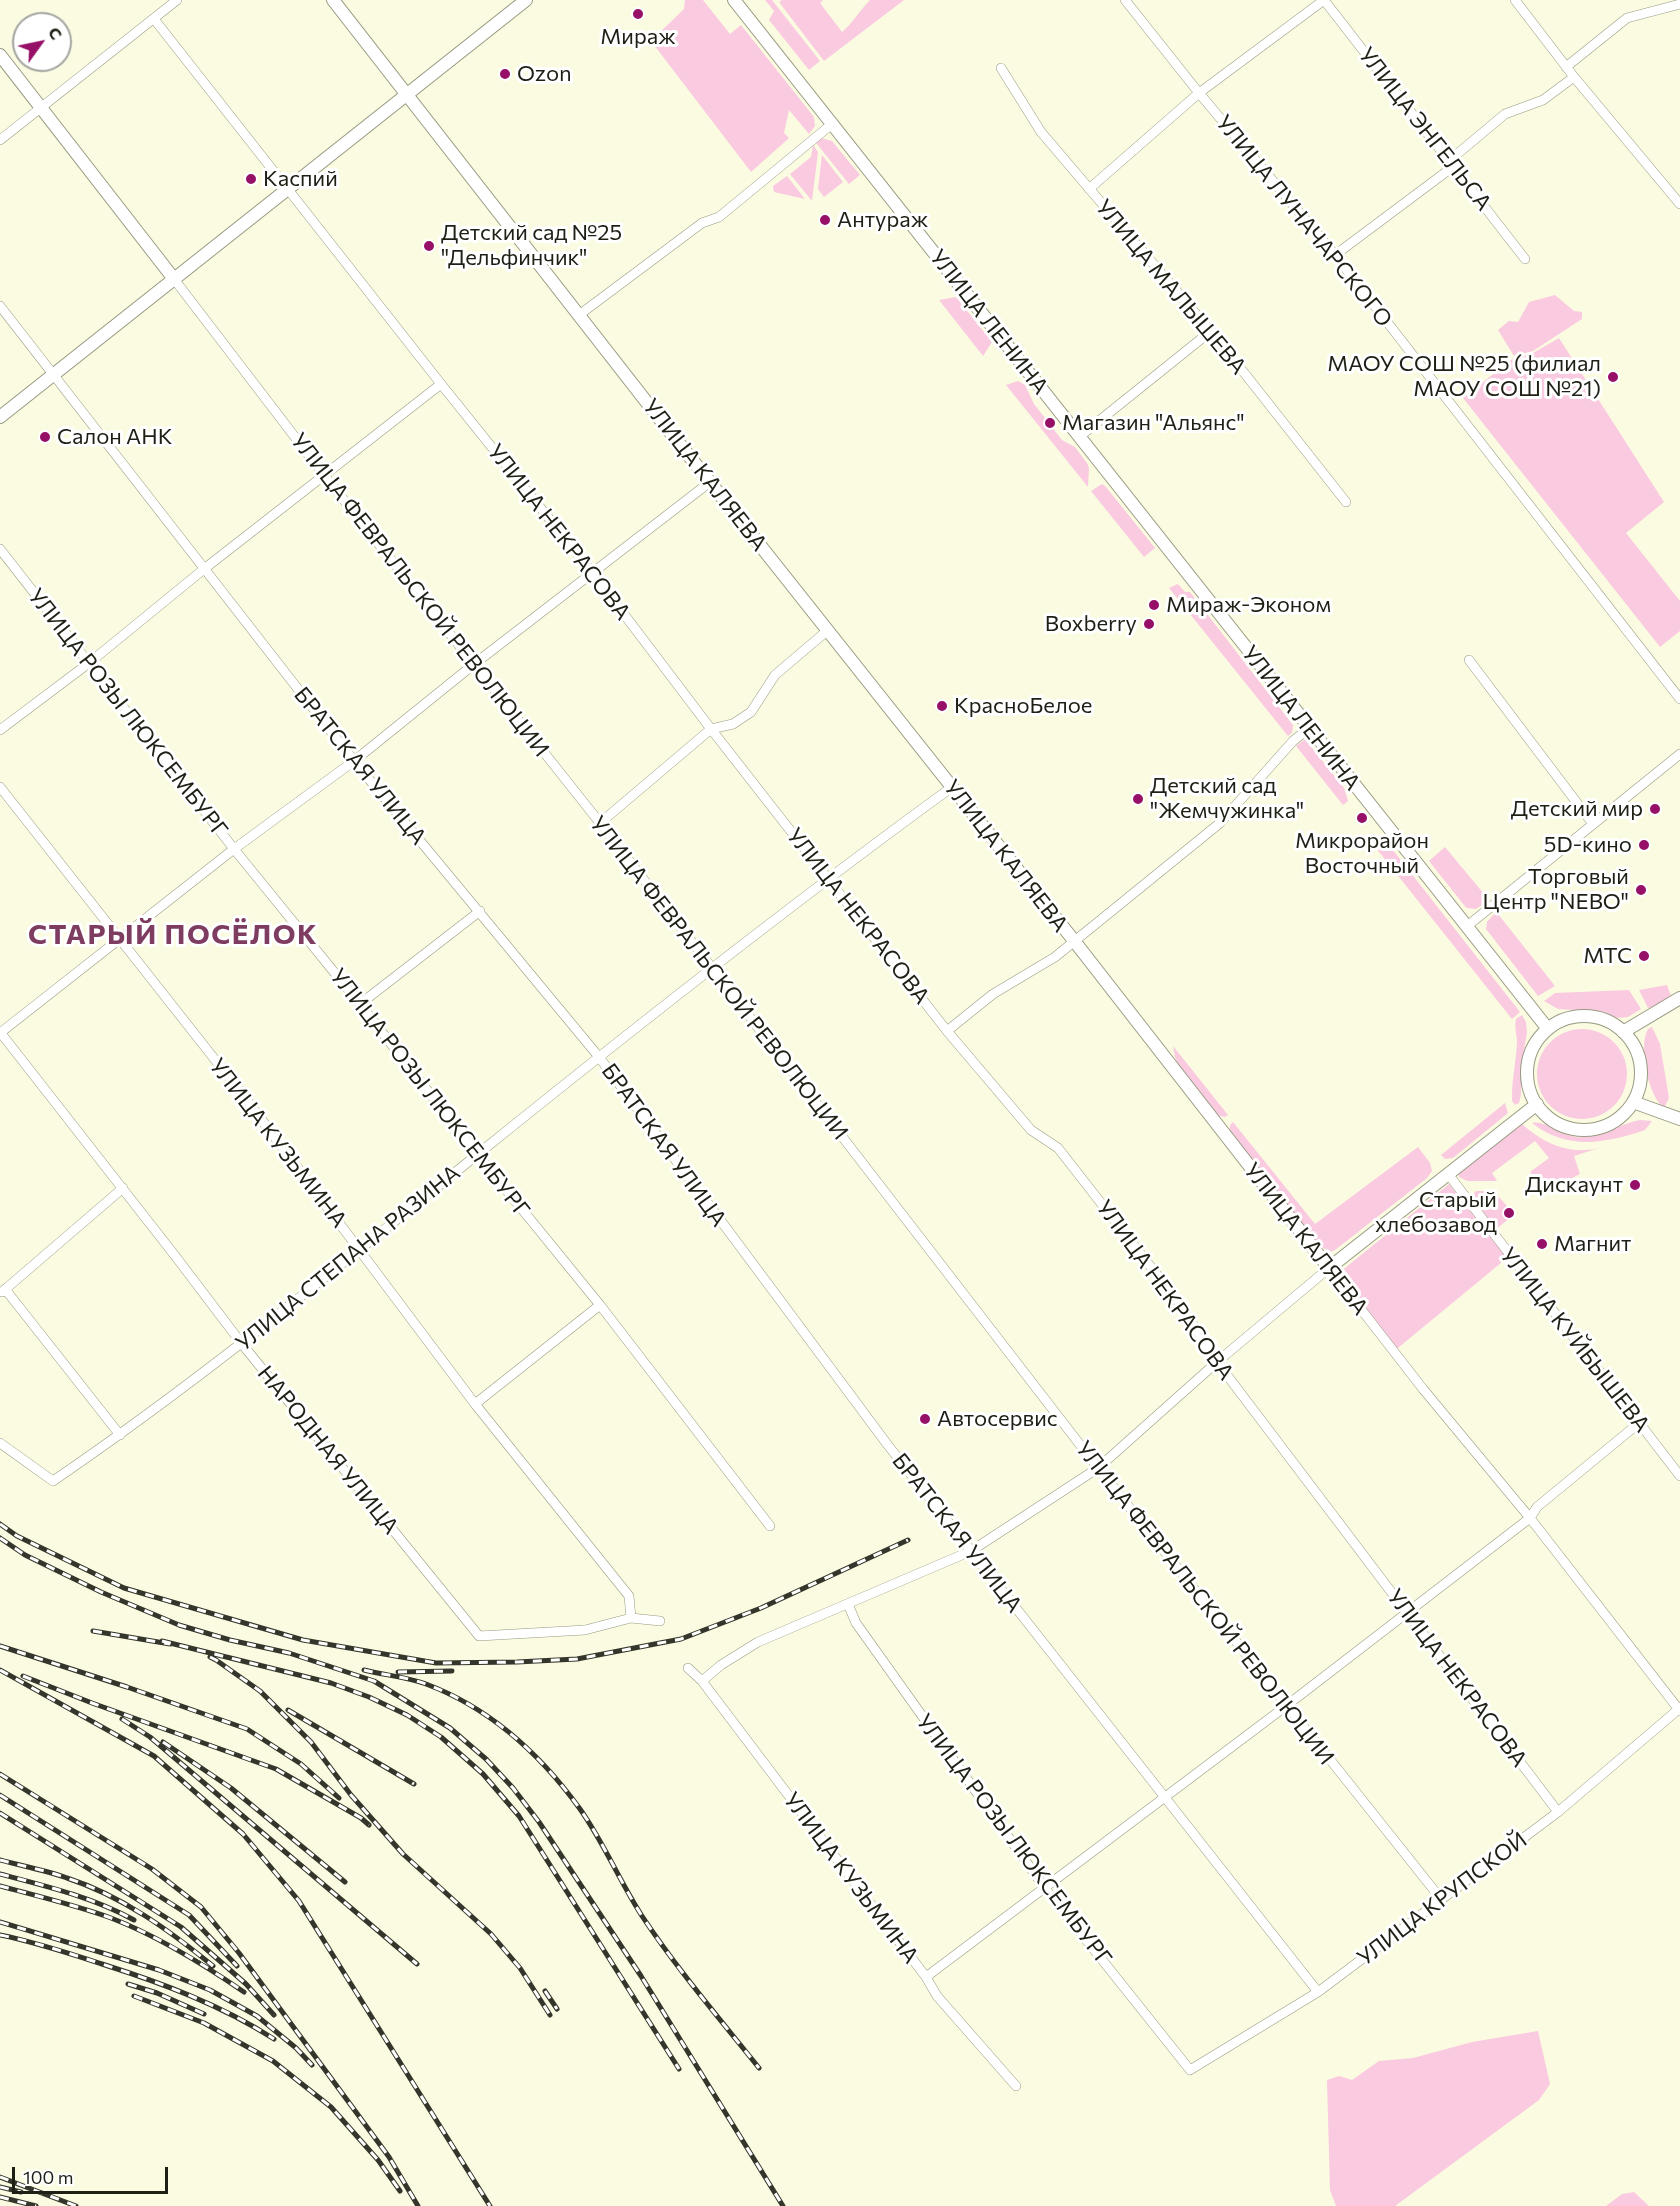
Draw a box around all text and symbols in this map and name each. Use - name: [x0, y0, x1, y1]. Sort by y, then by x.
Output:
- marker: Мираж: [631, 7, 645, 21]
- north arrow: [12, 12, 72, 72]
- text: С: [45, 23, 67, 43]
- place label: Мираж: [600, 24, 676, 50]
- street label: УЛИЦА ЭНГЕЛЬСА: [1353, 42, 1497, 216]
- place label: Ozon: [517, 61, 572, 87]
- marker: Ozon: [498, 67, 512, 81]
- street label: УЛИЦА ЛУНАЧАРСКОГО: [1210, 110, 1398, 332]
- place label: Каспий: [263, 166, 338, 192]
- marker: Каспий: [244, 172, 258, 186]
- street label: УЛИЦА МАЛЫШЕВА: [1090, 194, 1252, 380]
- place label: Антураж: [837, 207, 928, 233]
- marker: Антураж: [818, 213, 832, 227]
- place label: Детский сад №25 "Дельфинчик": [441, 220, 622, 272]
- marker: Детский сад №25 "Дельфинчик": [422, 239, 436, 253]
- street label: УЛИЦА ЛЕНИНА: [924, 244, 1054, 400]
- place label: МАОУ СОШ №25 (филиал МАОУ СОШ №21): [1327, 351, 1601, 402]
- marker: МАОУ СОШ №25 (филиал МАОУ СОШ №21): [1606, 370, 1620, 384]
- street label: УЛИЦА КАЛЯЕВА: [637, 394, 773, 556]
- place label: Магазин "Альянс": [1062, 410, 1245, 436]
- marker: Магазин "Альянс": [1043, 416, 1057, 430]
- place label: Салон АНК: [57, 424, 172, 450]
- street label: УЛИЦА ФЕВРАЛЬСКОЙ РЕВОЛЮЦИИ: [285, 428, 555, 762]
- marker: Салон АНК: [38, 430, 52, 444]
- street label: УЛИЦА НЕКРАСОВА: [482, 439, 636, 625]
- street label: УЛИЦА РОЗЫ ЛЮКСЕМБУРГ: [23, 583, 233, 843]
- place label: Мираж-Эконом: [1166, 592, 1331, 618]
- marker: Мираж-Эконом: [1147, 598, 1161, 612]
- place label: Boxberry: [1045, 611, 1137, 637]
- marker: Boxberry: [1142, 617, 1156, 631]
- street label: УЛИЦА ЛЕНИНА: [1236, 640, 1366, 796]
- street label: БРАТСКАЯ УЛИЦА: [288, 682, 432, 850]
- place label: КрасноБелое: [954, 693, 1092, 719]
- marker: КрасноБелое: [935, 699, 949, 713]
- place label: Детский сад "Жемчужинка": [1150, 773, 1304, 824]
- street label: УЛИЦА КАЛЯЕВА: [938, 775, 1074, 937]
- marker: Детский сад "Жемчужинка": [1131, 792, 1145, 806]
- place label: Детский мир: [1511, 796, 1643, 822]
- marker: Детский мир: [1648, 802, 1662, 816]
- street label: УЛИЦА ФЕВРАЛЬСКОЙ РЕВОЛЮЦИИ: [584, 811, 854, 1145]
- marker: Микрорайон Восточный: [1355, 811, 1369, 825]
- street label: УЛИЦА НЕКРАСОВА: [781, 823, 935, 1009]
- place label: Микрорайон Восточный: [1295, 828, 1429, 879]
- place label: 5D-кино: [1544, 832, 1632, 858]
- marker: 5D-кино: [1637, 838, 1651, 852]
- place label: Торговый Центр "NEBO": [1482, 864, 1629, 915]
- marker: Торговый Центр "NEBO": [1634, 883, 1648, 897]
- district label: СТАРЫЙ ПОСЁЛОК: [28, 918, 318, 952]
- place label: МТС: [1583, 943, 1632, 969]
- marker: МТС: [1637, 949, 1651, 963]
- street label: УЛИЦА РОЗЫ ЛЮКСЕМБУРГ: [325, 963, 535, 1223]
- street label: УЛИЦА КУЗЬМИНА: [204, 1053, 352, 1233]
- street label: БРАТСКАЯ УЛИЦА: [596, 1058, 732, 1232]
- street label: УЛИЦА КАЛЯЕВА: [1238, 1158, 1374, 1320]
- street label: УЛИЦА СТЕПАНА РАЗИНА: [231, 1159, 465, 1357]
- place label: Дискаунт: [1525, 1172, 1623, 1198]
- marker: Дискаунт: [1628, 1178, 1642, 1192]
- place label: Старый хлебозавод: [1375, 1187, 1497, 1238]
- street label: УЛИЦА НЕКРАСОВА: [1091, 1195, 1239, 1385]
- marker: Старый хлебозавод: [1502, 1206, 1516, 1220]
- place label: Магнит: [1554, 1231, 1631, 1257]
- marker: Магнит: [1535, 1237, 1549, 1251]
- street label: УЛИЦА КУЙБЫШЕВА: [1495, 1242, 1655, 1438]
- street label: НАРОДНАЯ УЛИЦА: [252, 1361, 404, 1539]
- place label: Автосервис: [937, 1406, 1058, 1432]
- marker: Автосервис: [918, 1412, 932, 1426]
- street label: УЛИЦА ФЕВРАЛЬСКОЙ РЕВОЛЮЦИИ: [1070, 1436, 1340, 1770]
- street label: БРАТСКАЯ УЛИЦА: [887, 1448, 1027, 1618]
- street label: УЛИЦА НЕКРАСОВА: [1381, 1584, 1533, 1772]
- street label: УЛИЦА РОЗЫ ЛЮКСЕМБУРГ: [911, 1709, 1117, 1971]
- street label: УЛИЦА КУЗЬМИНА: [778, 1787, 924, 1969]
- street label: УЛИЦА КРУПСКОЙ: [1352, 1827, 1532, 1971]
- scale bar: [15, 2155, 171, 2193]
- text: 100 m: [23, 2166, 73, 2188]

